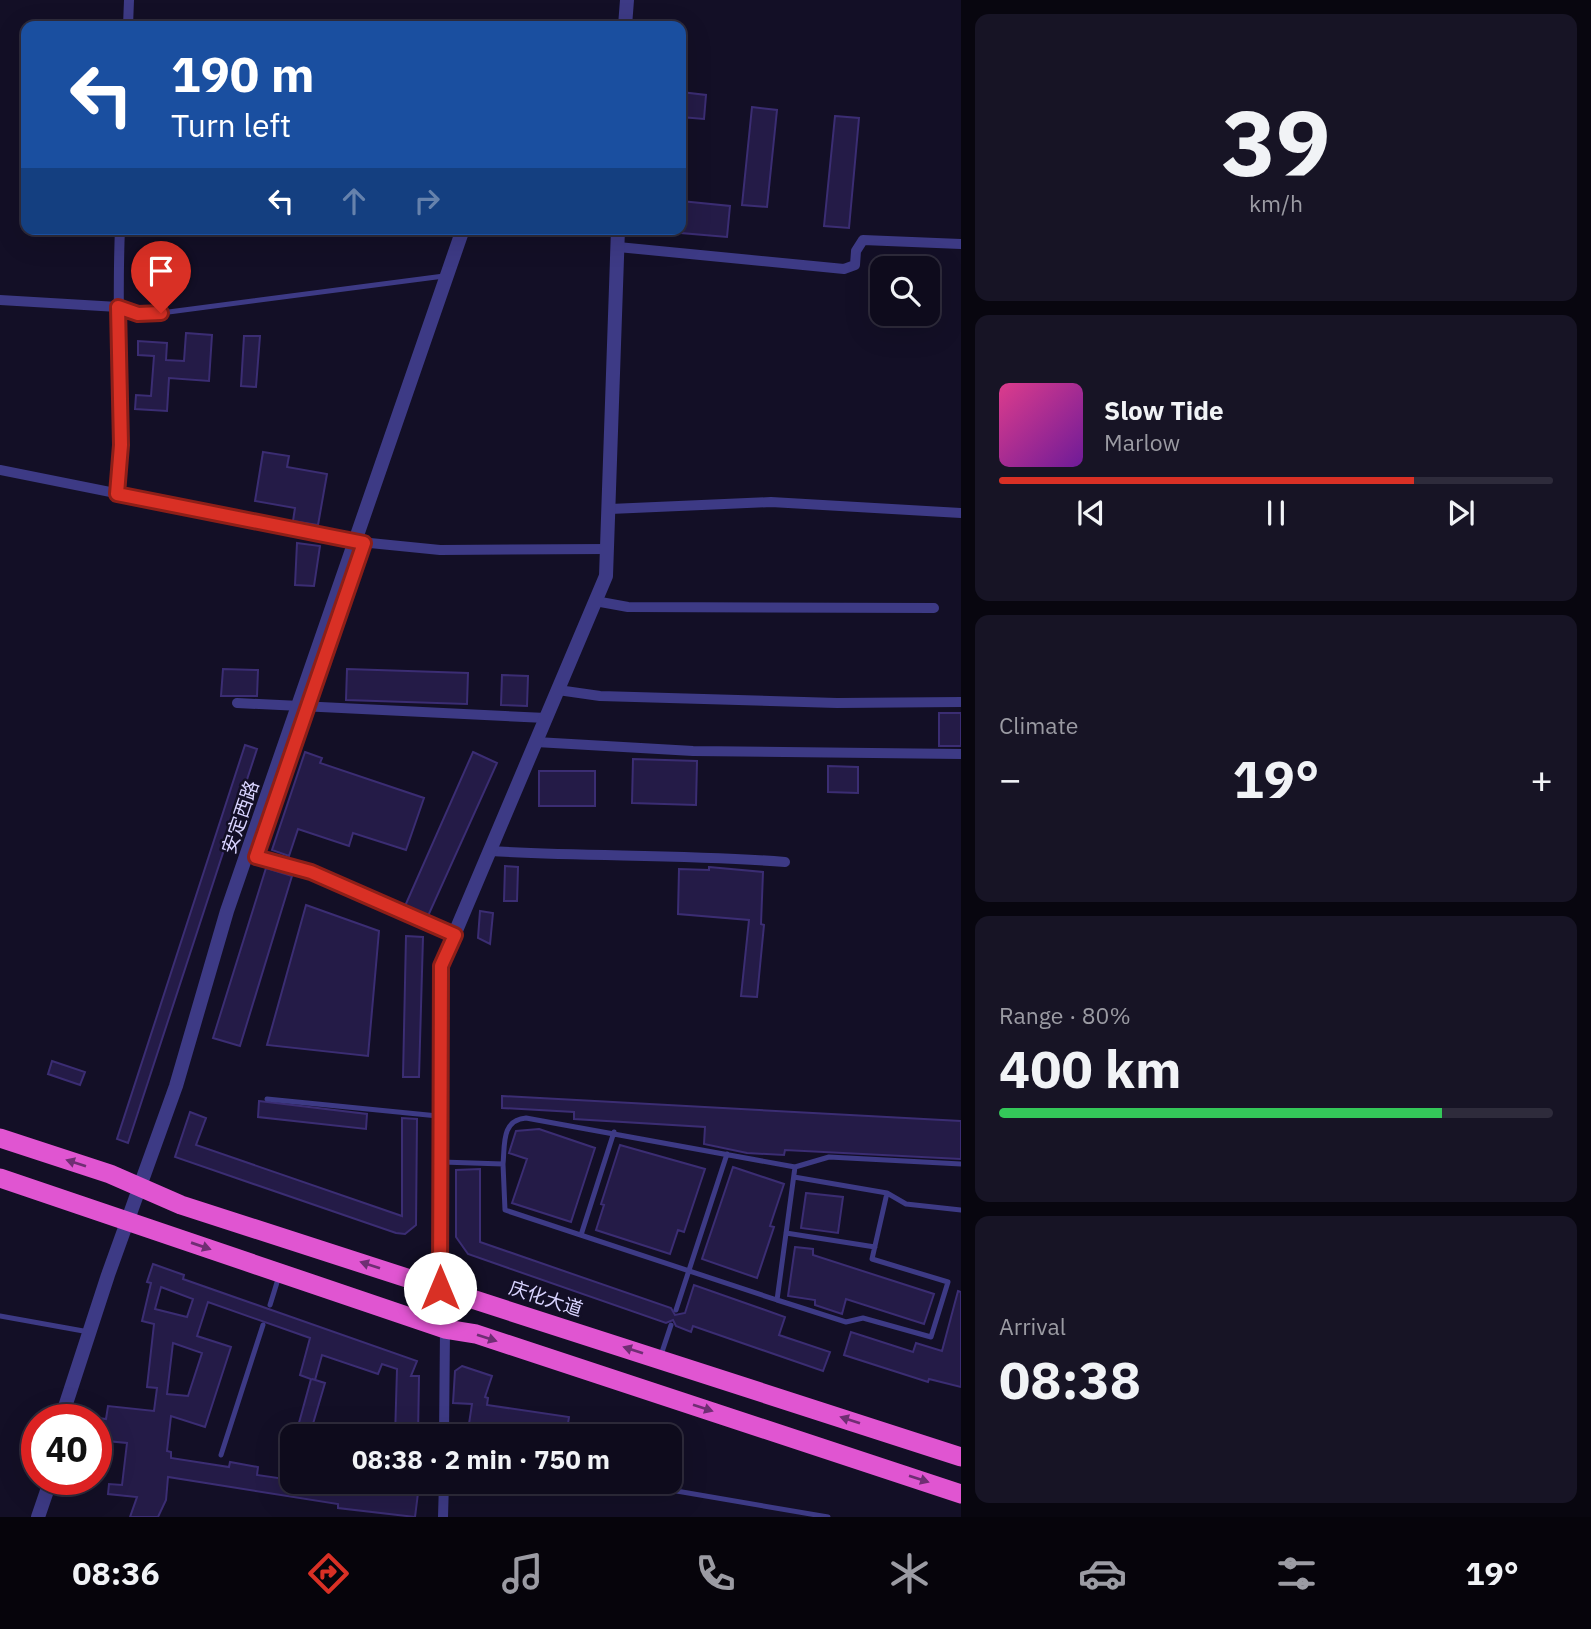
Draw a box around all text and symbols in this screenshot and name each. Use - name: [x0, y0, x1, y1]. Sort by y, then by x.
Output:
- text: 190 m: [171, 42, 315, 105]
- icon: left: [56, 49, 147, 140]
- text: 39: [1221, 83, 1331, 201]
- text: Turn left: [171, 104, 291, 146]
- icon: left: [262, 182, 300, 220]
- icon: ahead: [335, 182, 373, 220]
- icon: right: [408, 182, 446, 220]
- text: km/h: [1249, 188, 1303, 218]
- pin: [131, 241, 191, 313]
- icon: arrive: [142, 252, 180, 290]
- map controls: [870, 256, 940, 326]
- button: search: [870, 256, 940, 326]
- text: Slow Tide: [1104, 393, 1224, 427]
- text: Marlow: [1104, 427, 1180, 457]
- icon: previous: [1072, 494, 1110, 532]
- icon: pause: [1257, 494, 1295, 532]
- icon: next: [1442, 494, 1480, 532]
- text: Climate: [999, 710, 1078, 740]
- text: 19°: [1233, 745, 1319, 812]
- text: −: [999, 754, 1022, 803]
- text: +: [1530, 754, 1553, 803]
- street label: 安定西路: [216, 777, 264, 857]
- text: Range · 80%: [999, 1000, 1131, 1030]
- text: 400 km: [999, 1035, 1181, 1102]
- one-way arrow: [65, 1157, 86, 1168]
- one-way arrow: [190, 1241, 211, 1252]
- position arrow: [403, 1251, 477, 1325]
- one-way arrow: [359, 1260, 380, 1270]
- street label: 庆化大道: [506, 1275, 586, 1321]
- text: Arrival: [999, 1311, 1066, 1341]
- one-way arrow: [477, 1333, 498, 1344]
- one-way arrow: [623, 1344, 644, 1354]
- text: 08:38: [999, 1346, 1141, 1413]
- one-way arrow: [693, 1403, 714, 1414]
- speed limit sign: 40: [21, 1404, 112, 1495]
- one-way arrow: [839, 1415, 860, 1425]
- text: 08:38 · 2 min · 750 m: [352, 1442, 610, 1476]
- one-way arrow: [909, 1474, 930, 1485]
- icon: directions: [304, 1549, 353, 1598]
- icon: music: [498, 1549, 547, 1598]
- icon: phone: [691, 1549, 740, 1598]
- icon: climate: [885, 1549, 934, 1598]
- icon: car: [1078, 1549, 1127, 1598]
- icon: filters: [1272, 1549, 1321, 1598]
- text: 08:36: [72, 1552, 160, 1594]
- text: 19°: [1465, 1552, 1519, 1594]

